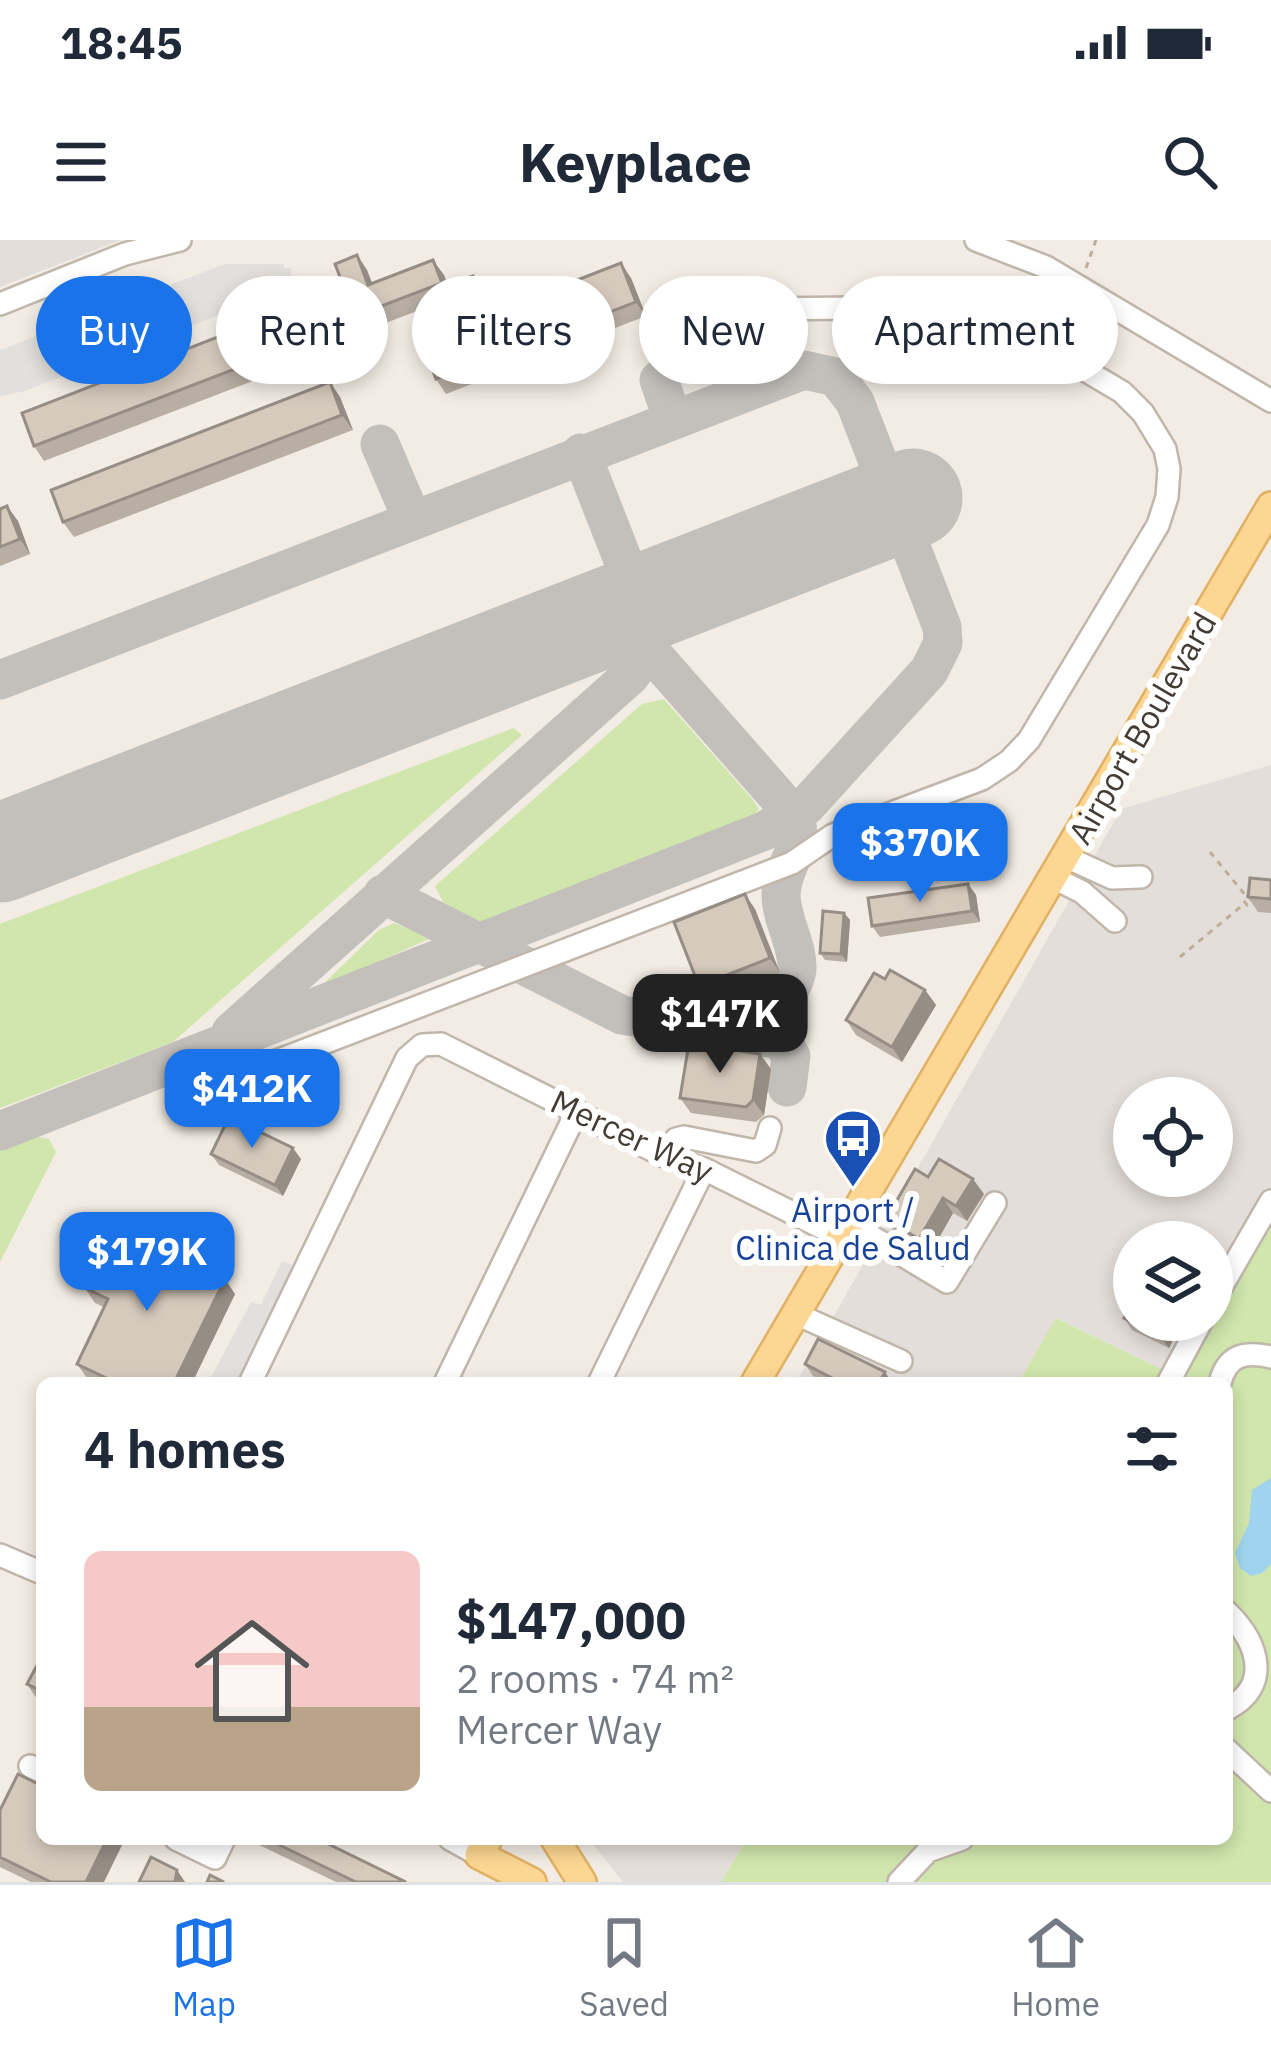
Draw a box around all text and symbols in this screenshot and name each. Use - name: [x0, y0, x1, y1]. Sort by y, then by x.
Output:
- text: 18:45: [60, 13, 183, 71]
- text: Keyplace: [519, 127, 752, 197]
- icon: menu: [48, 129, 114, 195]
- icon: search: [1157, 129, 1223, 195]
- chip: Buy: [36, 276, 192, 384]
- chip: Rent: [216, 276, 388, 384]
- chip: Filters: [412, 276, 615, 384]
- chip: New: [639, 276, 808, 384]
- chip: Apartment: [832, 276, 1118, 384]
- street label: Airport Boulevard: [1058, 604, 1225, 852]
- pin: $370K: [836, 803, 1004, 905]
- text: $370K: [860, 816, 980, 867]
- pin: $147K: [636, 974, 804, 1076]
- text: $147K: [660, 987, 780, 1038]
- pin: $412K: [168, 1049, 336, 1151]
- text: $412K: [192, 1062, 312, 1113]
- map controls: [1113, 1077, 1233, 1341]
- button: locate: [1113, 1077, 1233, 1197]
- street label: Mercer Way: [544, 1079, 720, 1192]
- bus stop icon: Airport / Clinica de Salud: [822, 1107, 884, 1189]
- place label: Airport / Clinica de Salud: [735, 1188, 971, 1269]
- pin: $179K: [63, 1212, 231, 1314]
- button: layers: [1113, 1221, 1233, 1341]
- text: $179K: [87, 1225, 207, 1276]
- text: 4 homes: [84, 1416, 286, 1482]
- icon: filters: [1119, 1416, 1185, 1482]
- text: $147,000: [456, 1587, 686, 1653]
- icon: home: [180, 1599, 324, 1743]
- text: 2 rooms · 74 m²: [456, 1653, 734, 1704]
- text: Mercer Way: [456, 1704, 662, 1755]
- tab: Map: [171, 1910, 237, 2025]
- tab: Saved: [579, 1910, 669, 2025]
- tab: Home: [1011, 1910, 1100, 2025]

